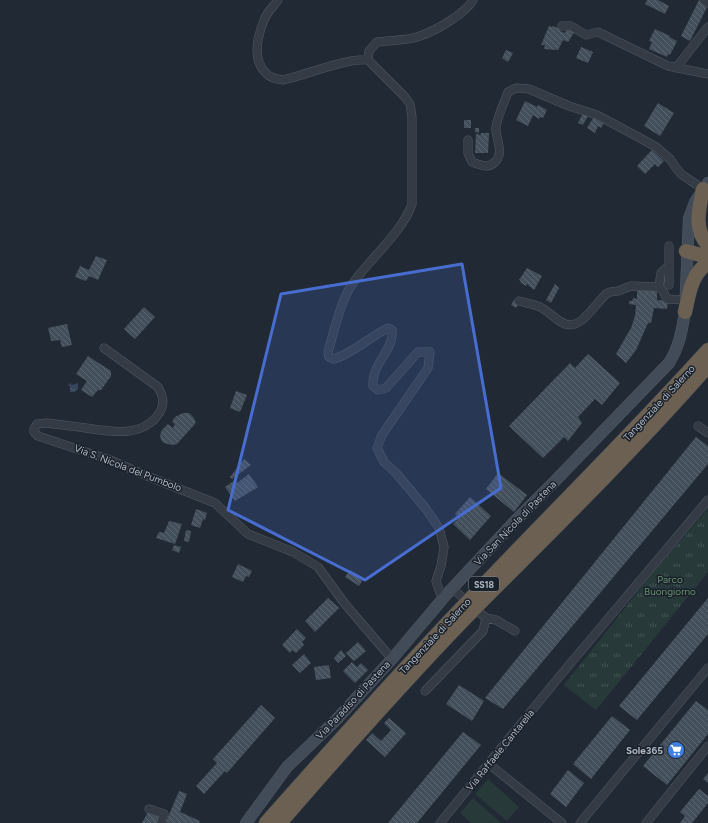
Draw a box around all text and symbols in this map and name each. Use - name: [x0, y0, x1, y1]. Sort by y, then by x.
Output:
- street label: Tangenziale di Salerno: [620, 362, 698, 444]
- street label: Via S. Nicola del Pumbolo: [72, 441, 184, 495]
- street label: Via San Nicola di Pastena: [471, 478, 559, 568]
- park label: Parco Buongiorno: [644, 573, 696, 598]
- road number: SS18: [469, 577, 499, 591]
- street label: Tangenziale di Salerno: [396, 595, 474, 677]
- street label: Via Paradiso di Pastena: [313, 658, 393, 742]
- street label: Via Raffaele Cantarella: [463, 707, 537, 793]
- supermarket icon: Sole365: [666, 740, 686, 760]
- place label: Sole365: [626, 744, 663, 757]

